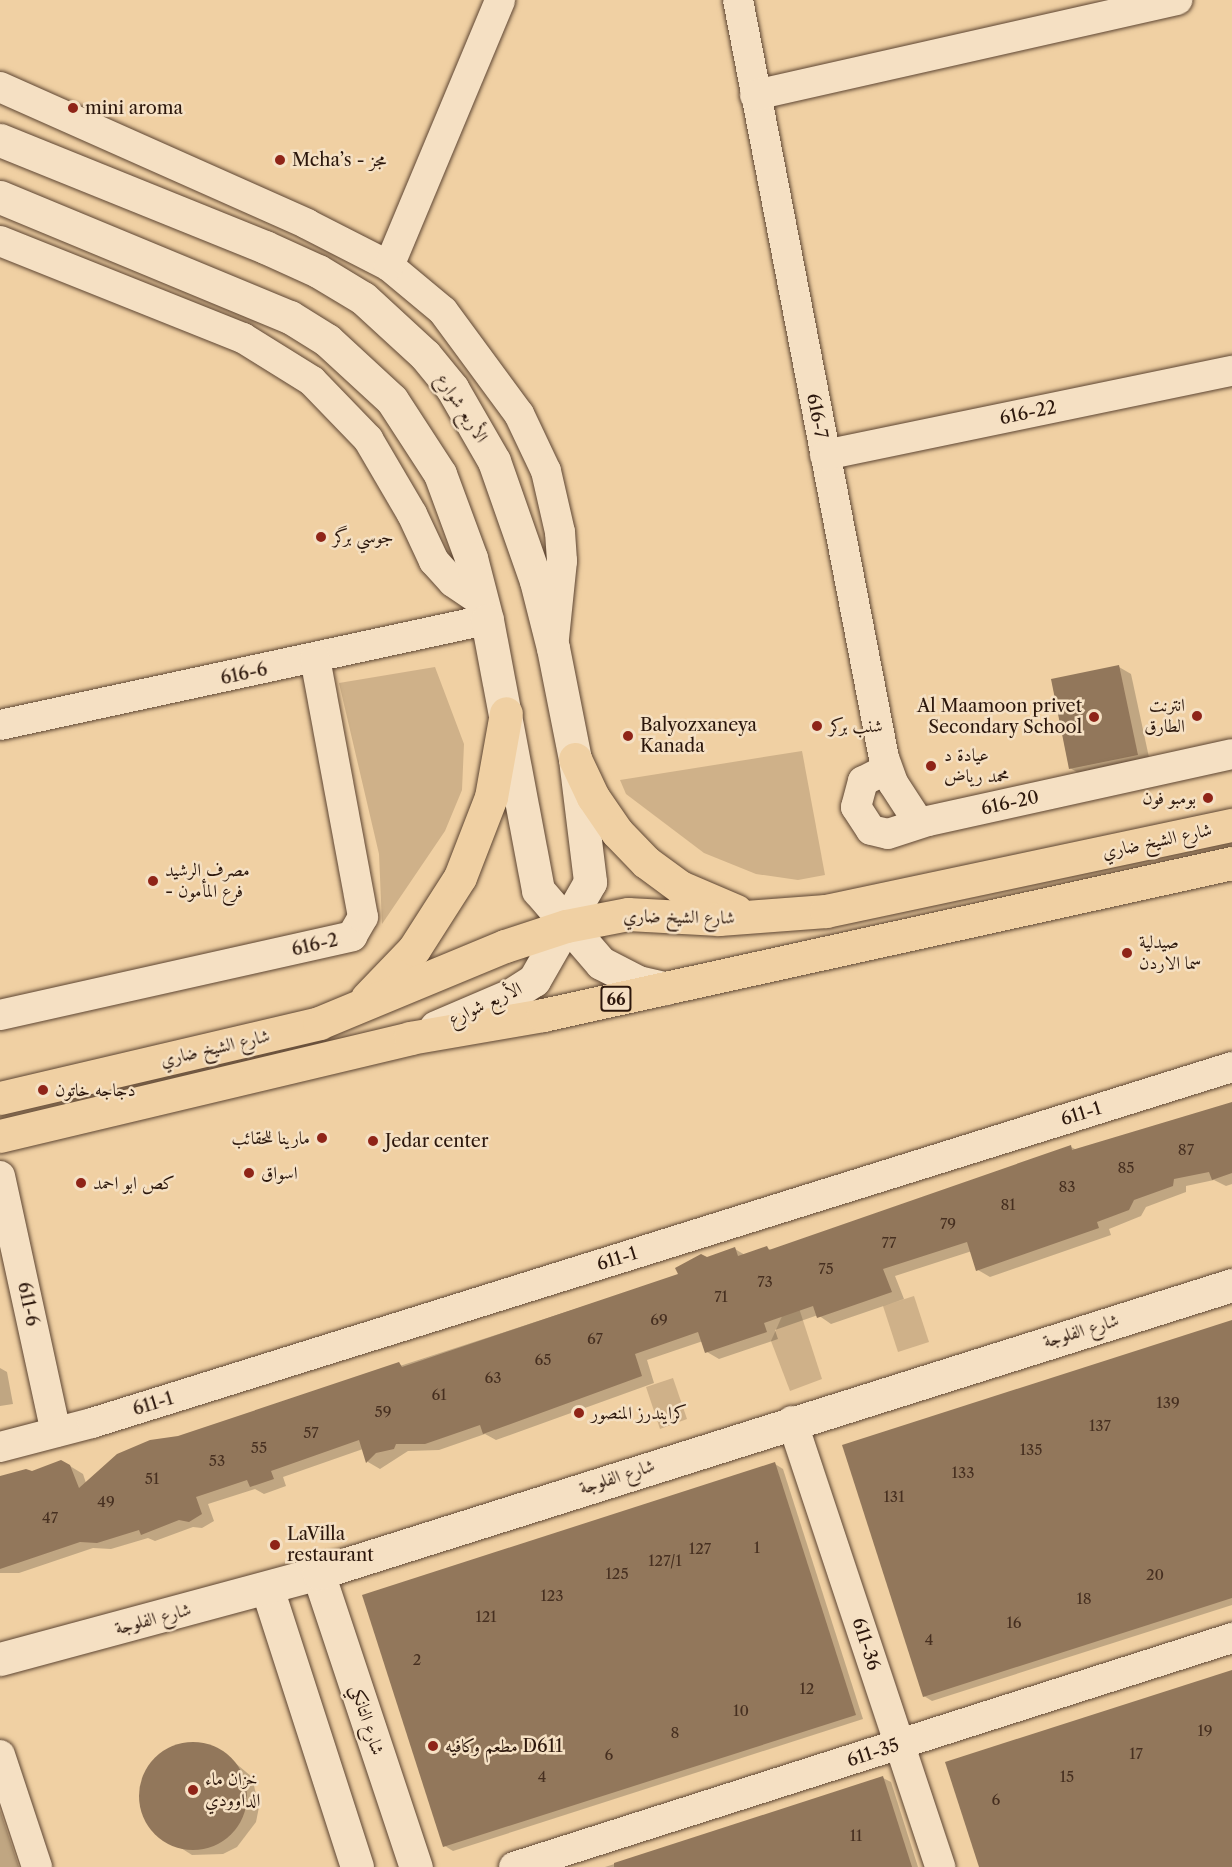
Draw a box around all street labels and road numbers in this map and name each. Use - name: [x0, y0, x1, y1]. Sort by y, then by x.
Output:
- street label: الأربع شوارع: [432, 369, 492, 447]
- street label: 616-7: [802, 392, 832, 440]
- street label: 616-22: [998, 396, 1058, 430]
- street label: 616-6: [219, 659, 269, 689]
- street label: 616-20: [979, 786, 1041, 820]
- street label: شارع الشيخ ضاري: [1100, 819, 1214, 863]
- street label: شارع الشيخ ضاري: [623, 905, 735, 929]
- street label: 616-2: [290, 929, 340, 961]
- street label: الأربع شوارع: [445, 978, 525, 1030]
- road number: 66: [600, 986, 632, 1012]
- street label: شارع الشيخ ضاري: [158, 1025, 272, 1071]
- street label: 611-1: [1058, 1098, 1104, 1130]
- street label: 611-1: [594, 1243, 640, 1275]
- street label: 611-6: [13, 1280, 43, 1328]
- street label: شارع الفلوجة: [1041, 1309, 1121, 1353]
- street label: 611-1: [130, 1388, 176, 1420]
- street label: شارع الفلوجة: [577, 1455, 657, 1499]
- street label: شارع الفلوجة: [113, 1598, 193, 1640]
- street label: 611-36: [847, 1615, 885, 1673]
- street label: شارع التانكي: [346, 1682, 388, 1758]
- street label: 611-35: [844, 1734, 902, 1772]

